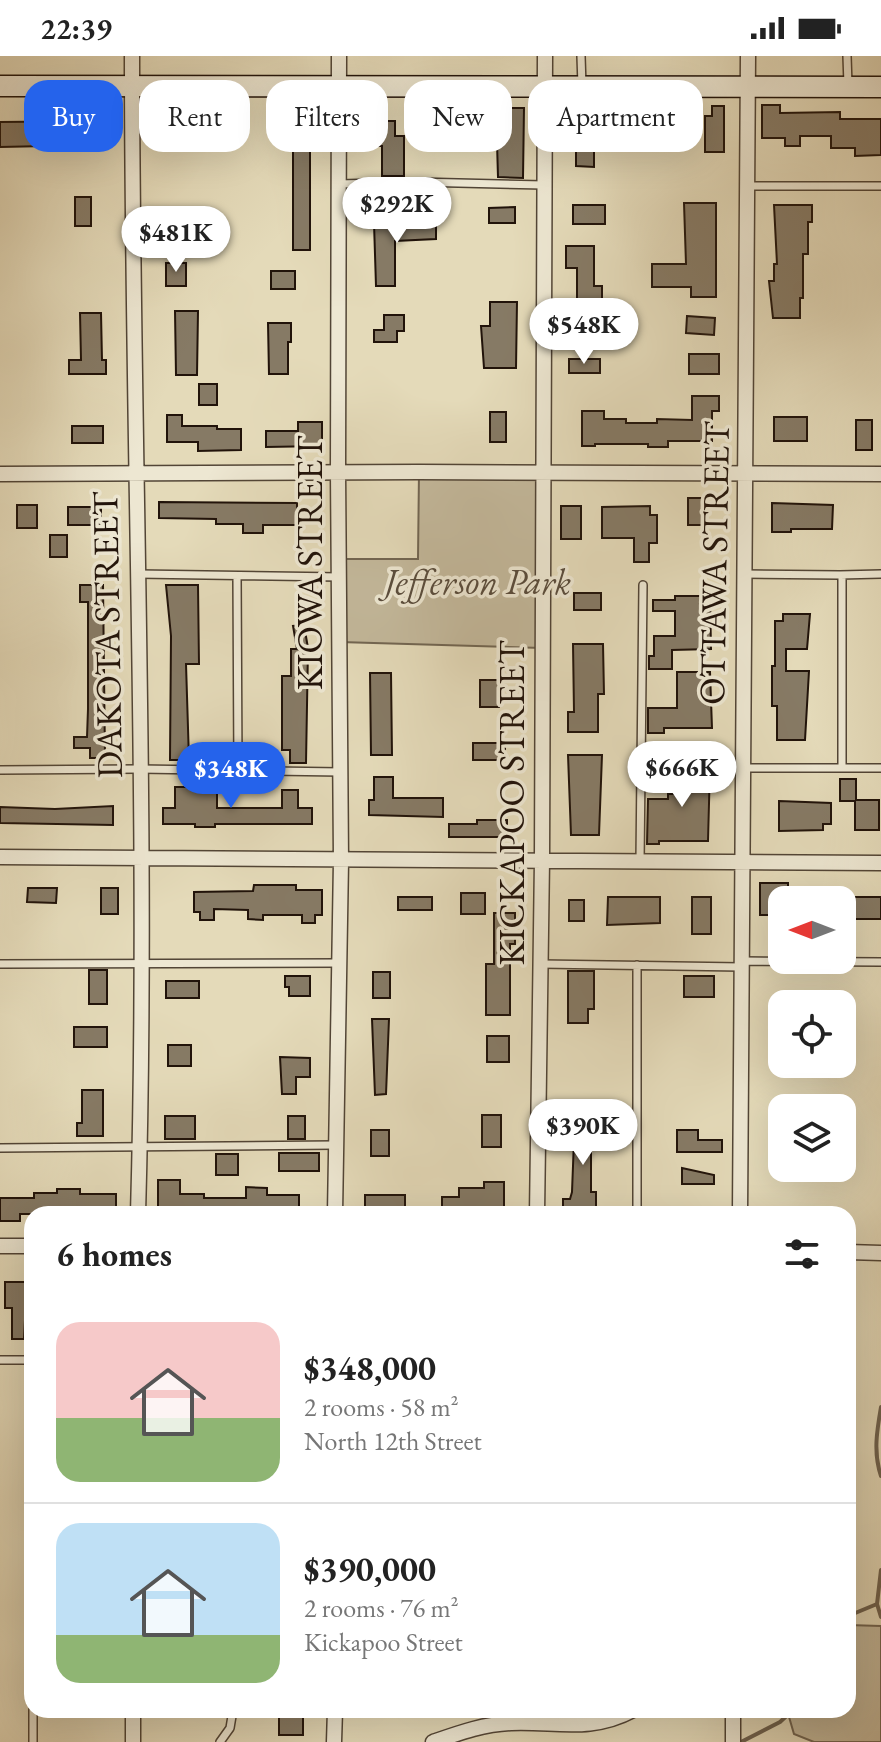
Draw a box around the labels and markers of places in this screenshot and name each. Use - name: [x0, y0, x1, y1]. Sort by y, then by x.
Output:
- pin: $292K: [341, 177, 453, 245]
- pin: $481K: [120, 206, 232, 274]
- pin: $548K: [528, 298, 640, 366]
- pin: $666K: [626, 741, 738, 809]
- pin: $348K: [175, 742, 287, 810]
- pin: $390K: [527, 1099, 639, 1167]

